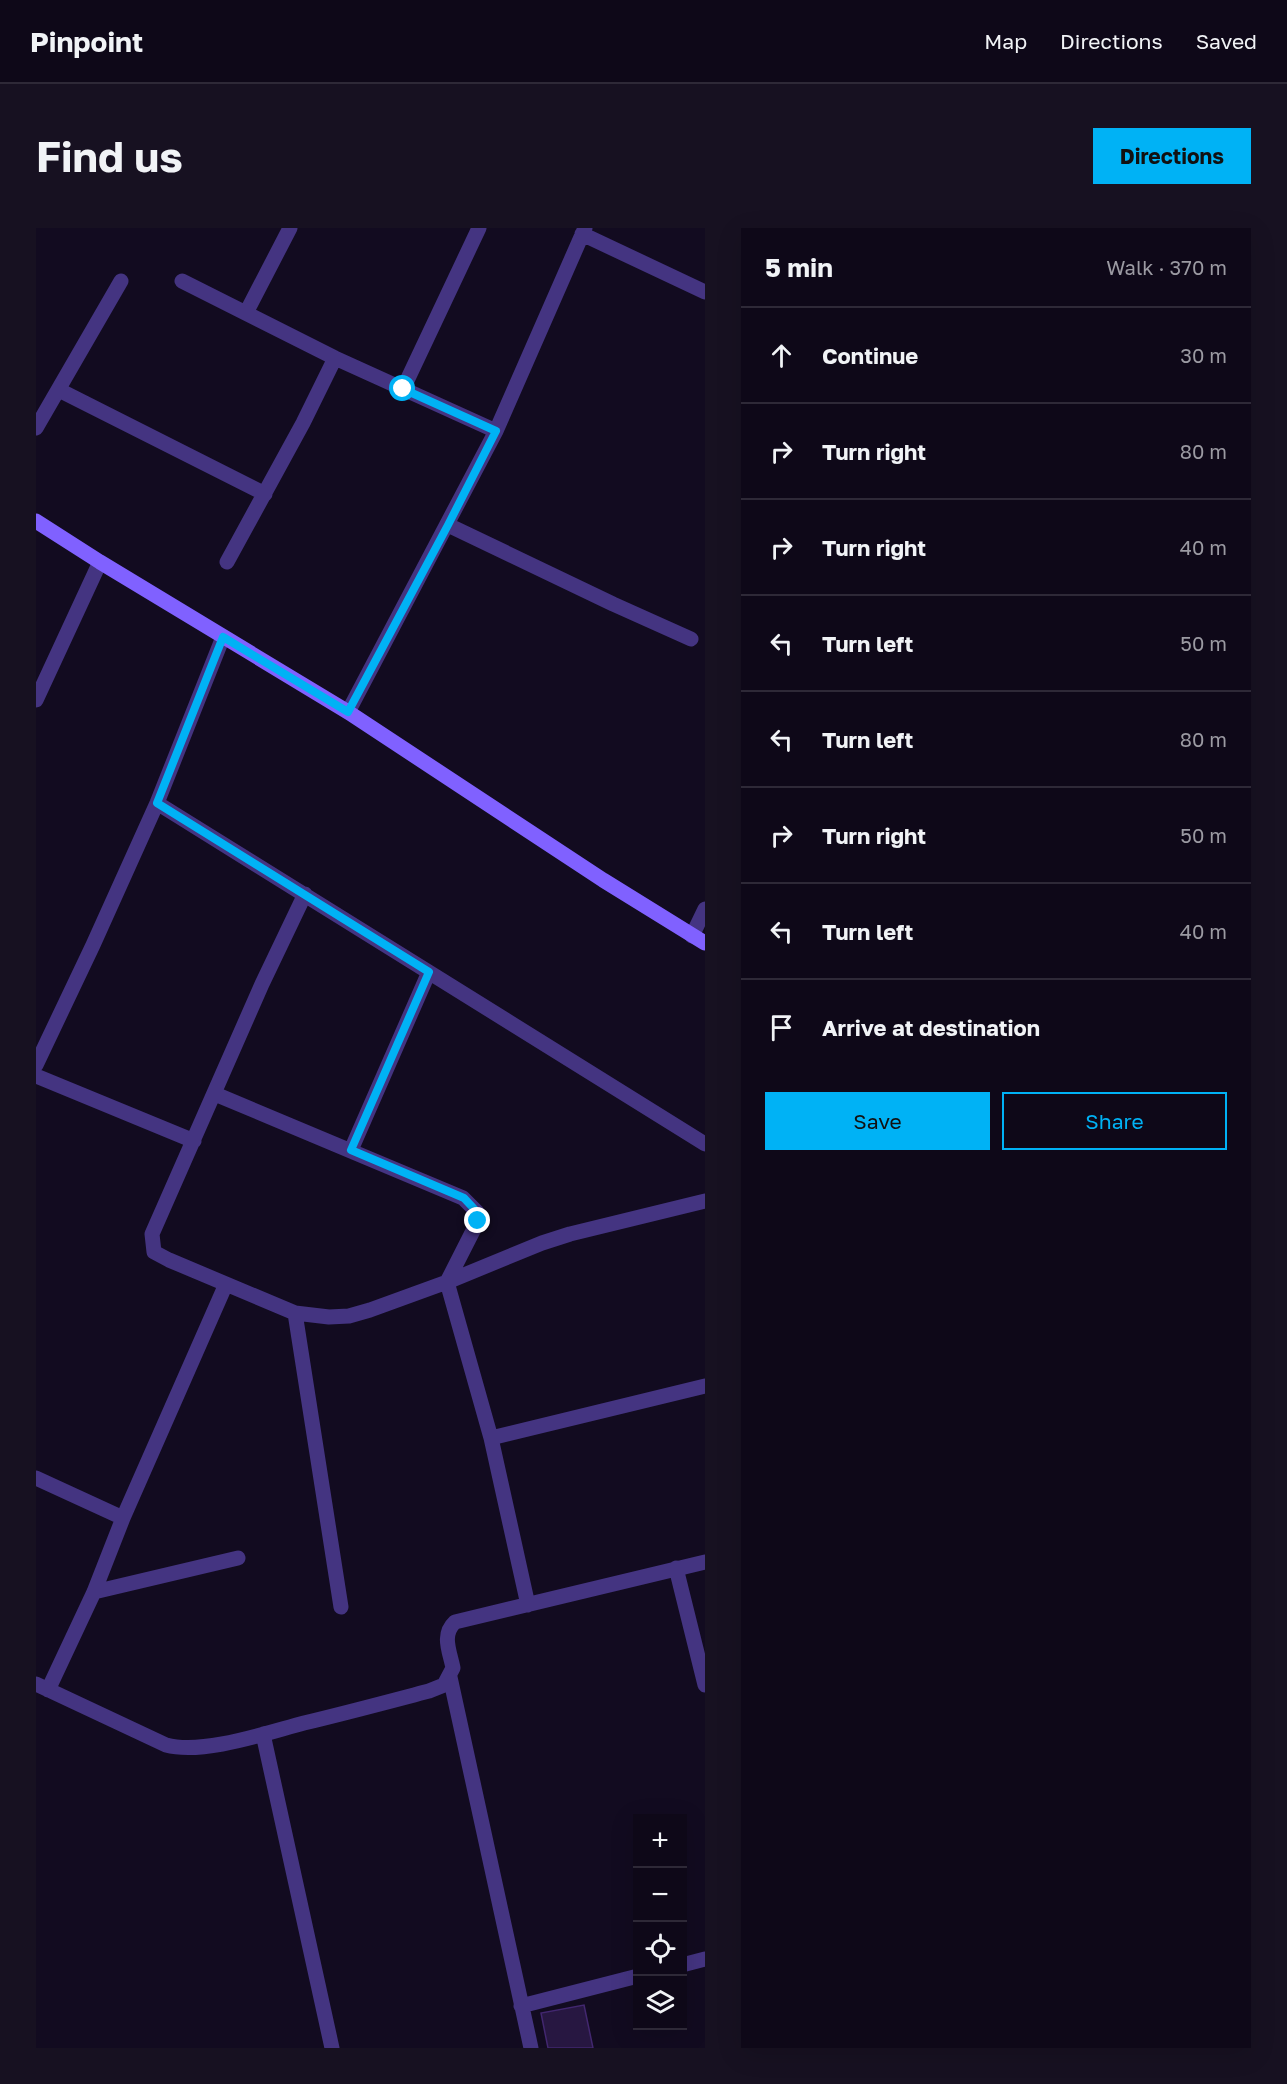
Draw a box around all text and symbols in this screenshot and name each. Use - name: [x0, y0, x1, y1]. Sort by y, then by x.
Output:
- text: Pinpoint: [30, 25, 143, 58]
- text: Map: [984, 28, 1027, 54]
- text: Directions: [1060, 28, 1163, 54]
- text: Saved: [1196, 28, 1257, 54]
- button: Directions: [1093, 128, 1251, 184]
- text: Find us: [36, 131, 183, 181]
- text: 5 min: [765, 252, 833, 283]
- text: Walk · 370 m: [1106, 255, 1227, 279]
- icon: ahead: [765, 339, 798, 372]
- text: Continue: [822, 342, 918, 369]
- text: 30 m: [1180, 343, 1227, 367]
- route start: [389, 375, 415, 401]
- icon: right: [765, 435, 798, 468]
- text: Turn right: [822, 438, 926, 465]
- text: 80 m: [1180, 439, 1227, 463]
- icon: right: [765, 531, 798, 564]
- text: Turn right: [822, 534, 926, 561]
- text: 40 m: [1180, 535, 1227, 559]
- icon: left: [765, 627, 798, 660]
- text: Turn left: [822, 630, 913, 657]
- text: 50 m: [1180, 631, 1227, 655]
- icon: left: [765, 723, 798, 756]
- text: Turn left: [822, 726, 913, 753]
- text: 80 m: [1180, 727, 1227, 751]
- icon: right: [765, 819, 798, 852]
- text: Turn right: [822, 822, 926, 849]
- text: 50 m: [1180, 823, 1227, 847]
- icon: left: [765, 915, 798, 948]
- text: Turn left: [822, 918, 913, 945]
- text: 40 m: [1180, 919, 1227, 943]
- icon: arrive: [765, 1011, 798, 1044]
- text: Arrive at destination: [822, 1014, 1040, 1041]
- button: Save: [765, 1092, 990, 1150]
- button: Share: [1002, 1092, 1227, 1150]
- route end: [464, 1207, 490, 1233]
- map controls: [633, 1814, 687, 2030]
- button: +: [633, 1814, 687, 1868]
- button: −: [633, 1868, 687, 1922]
- button: locate: [633, 1922, 687, 1976]
- button: layers: [633, 1976, 687, 2030]

